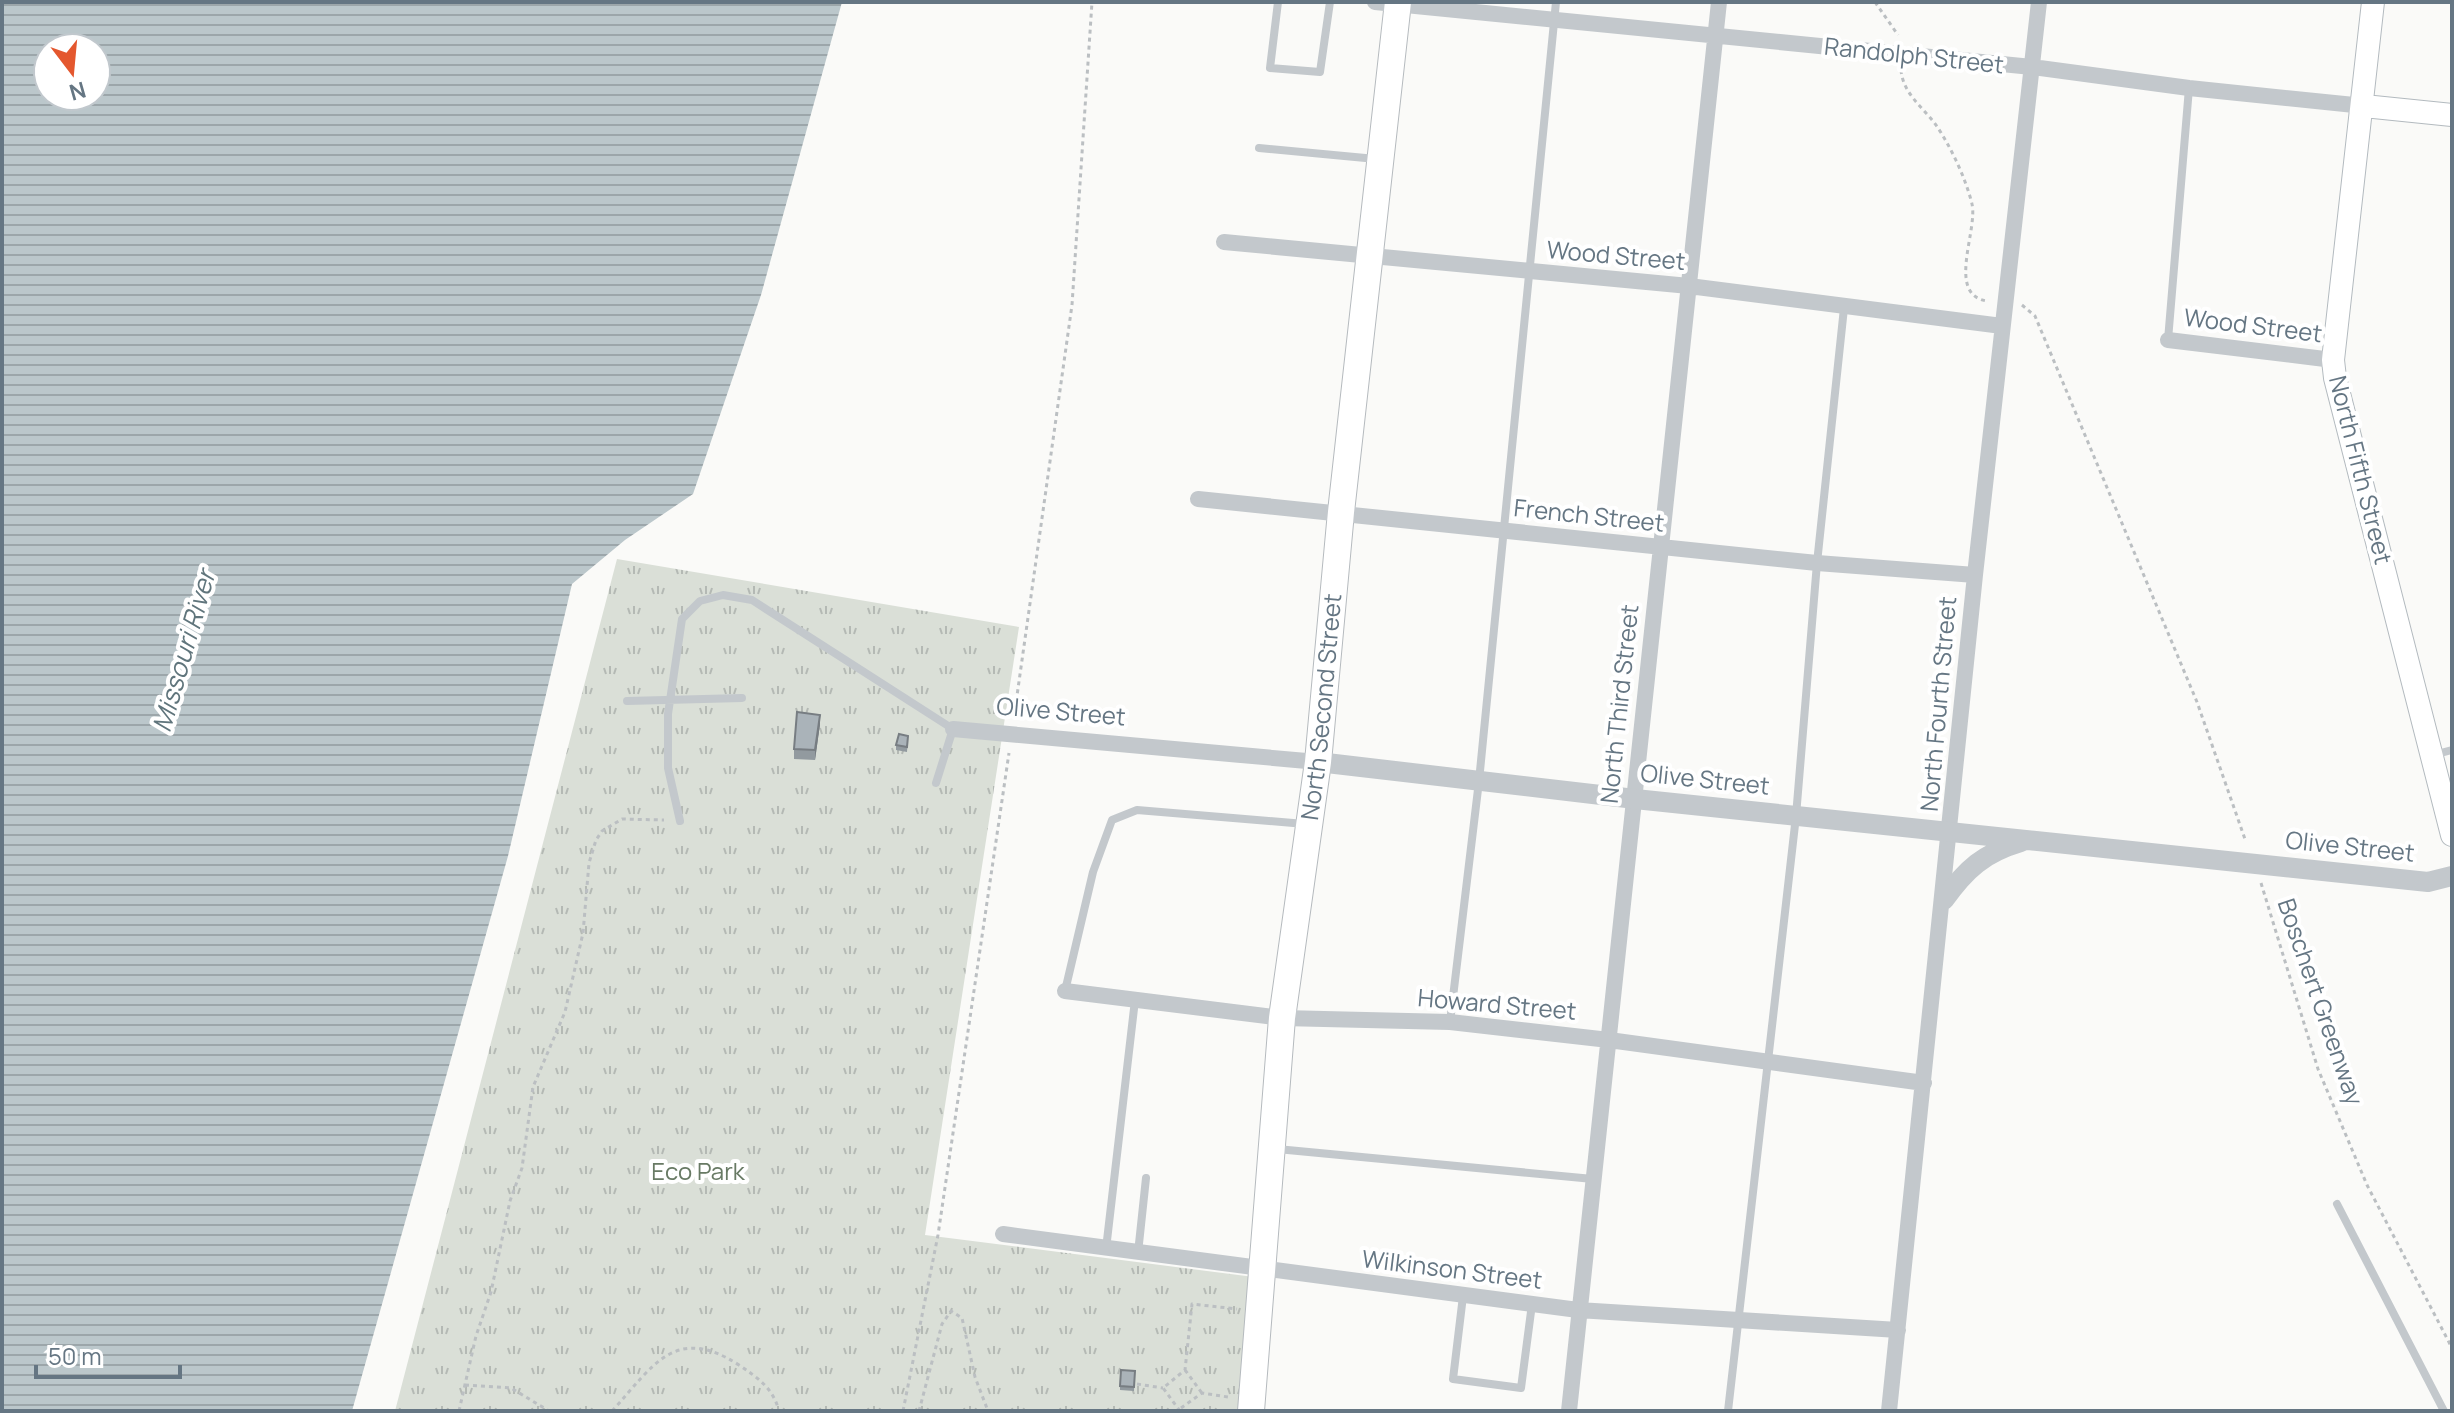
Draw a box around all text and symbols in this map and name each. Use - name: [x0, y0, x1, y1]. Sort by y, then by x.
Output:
- street label: Randolph Street: [1823, 29, 2006, 80]
- north arrow: [32, 32, 112, 112]
- text: N: [66, 75, 89, 108]
- street label: Wood Street: [1545, 232, 1687, 277]
- street label: Wood Street: [2182, 300, 2324, 349]
- street label: North Fifth Street: [2322, 372, 2401, 567]
- street label: French Street: [1512, 490, 1666, 539]
- water label: Missouri River: [143, 562, 224, 736]
- street label: North Second Street: [1292, 592, 1348, 822]
- street label: North Fourth Street: [1912, 595, 1963, 813]
- street label: North Third Street: [1592, 603, 1645, 805]
- street label: Olive Street: [995, 688, 1127, 733]
- street label: Olive Street: [1639, 755, 1771, 802]
- street label: Olive Street: [2284, 822, 2416, 869]
- street label: Boschert Greenway: [2271, 894, 2372, 1109]
- street label: Howard Street: [1416, 980, 1578, 1027]
- park label: Eco Park: [651, 1154, 746, 1187]
- street label: Wilkinson Street: [1360, 1241, 1544, 1296]
- scale bar: [36, 1329, 180, 1379]
- text: 50 m: [48, 1339, 102, 1372]

